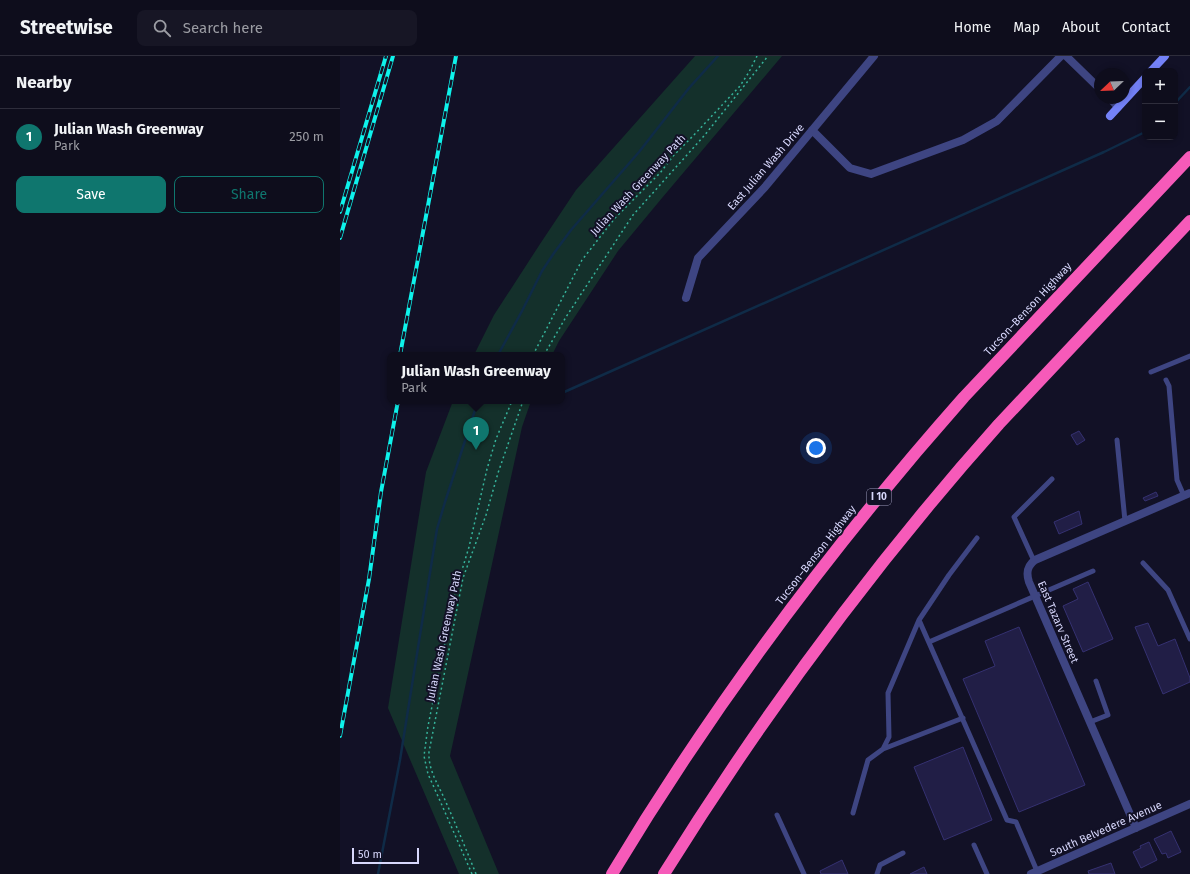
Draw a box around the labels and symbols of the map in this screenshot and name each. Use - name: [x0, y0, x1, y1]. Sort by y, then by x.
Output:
- north arrow: [1094, 68, 1130, 104]
- street label: East Julian Wash Drive: [725, 121, 807, 213]
- street label: Julian Wash Greenway Path: [588, 132, 688, 238]
- street label: Tucson–Benson Highway: [982, 259, 1075, 358]
- pin: 1: [463, 417, 489, 450]
- your location: [806, 438, 826, 458]
- road number: I 10: [867, 489, 891, 505]
- street label: Tucson–Benson Highway: [773, 502, 859, 607]
- street label: Julian Wash Greenway Path: [424, 569, 464, 703]
- street label: East Tazarv Street: [1035, 579, 1081, 665]
- street label: South Belvedere Avenue: [1048, 798, 1164, 860]
- scale bar: [352, 846, 419, 865]

